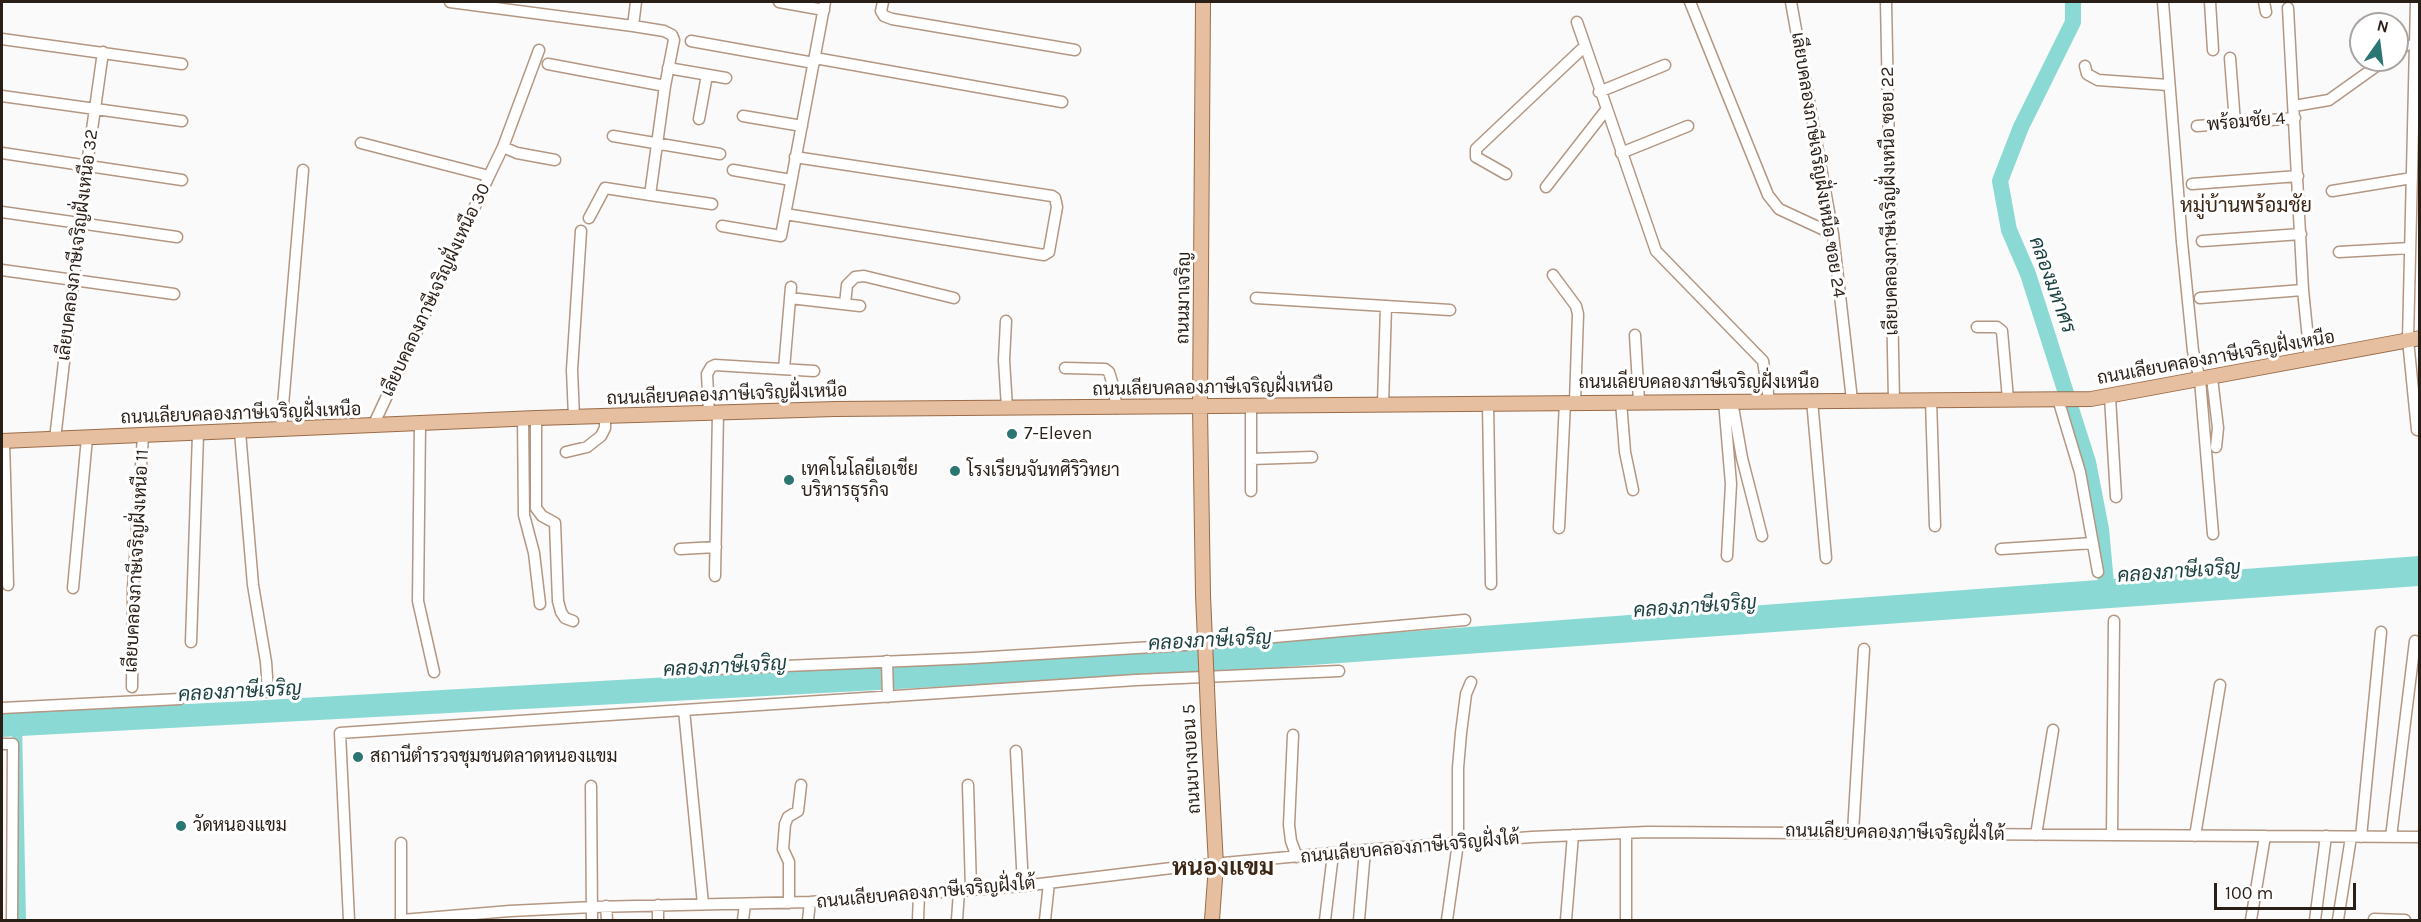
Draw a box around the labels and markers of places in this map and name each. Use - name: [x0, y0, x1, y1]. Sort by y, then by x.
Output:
- place label: 7-Eleven: [1024, 423, 1092, 445]
- marker: 7-Eleven: [1005, 427, 1019, 441]
- place label: เทคโนโลยีเอเชีย บริหารธุรกิจ: [801, 459, 918, 502]
- place label: โรงเรียนจันทศิริวิทยา: [967, 460, 1120, 482]
- marker: โรงเรียนจันทศิริวิทยา: [948, 464, 962, 478]
- marker: เทคโนโลยีเอเชีย บริหารธุรกิจ: [782, 473, 796, 487]
- place label: สถานีตำรวจชุมชนตลาดหนองแขม: [370, 746, 618, 768]
- marker: สถานีตำรวจชุมชนตลาดหนองแขม: [351, 750, 365, 764]
- place label: วัดหนองแขม: [193, 815, 287, 837]
- marker: วัดหนองแขม: [174, 819, 188, 833]

